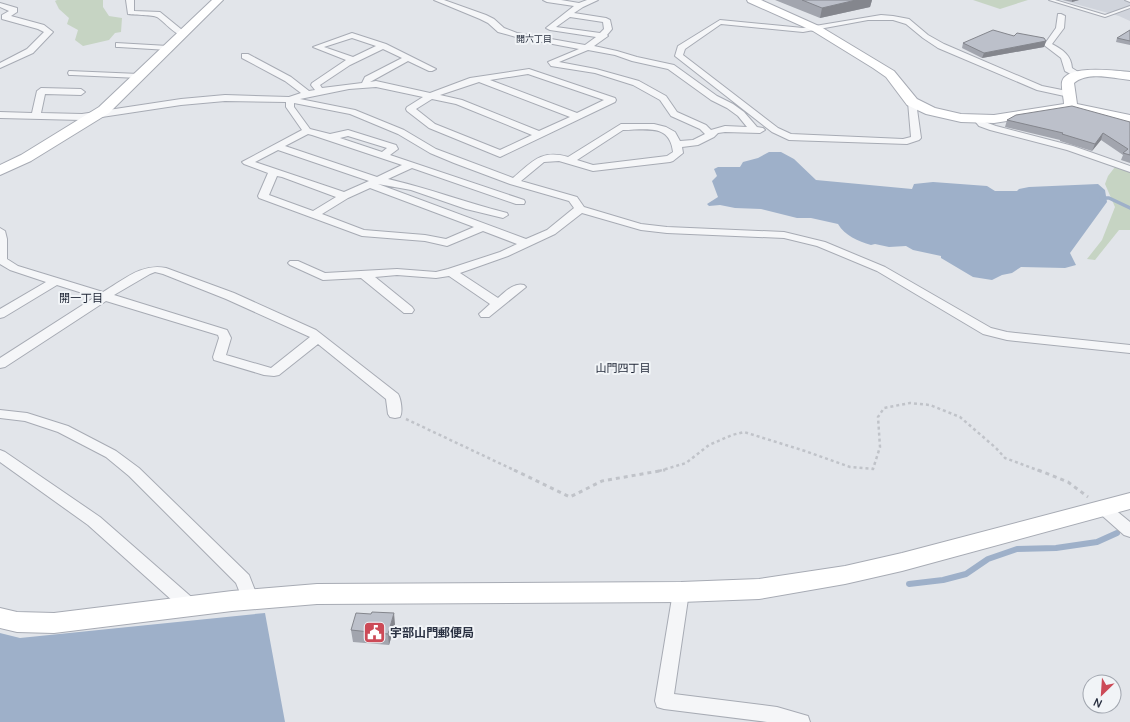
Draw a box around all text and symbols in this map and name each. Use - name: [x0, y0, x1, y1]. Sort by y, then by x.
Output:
- district label: 開六丁目: [516, 32, 552, 45]
- district label: 開一丁目: [59, 290, 103, 305]
- district label: 山門四丁目: [596, 360, 651, 375]
- public building icon: 宇部山門郵便局: [362, 620, 388, 646]
- place label: 宇部山門郵便局: [390, 624, 474, 641]
- north arrow: [1082, 674, 1122, 714]
- text: N: [1091, 695, 1104, 712]

